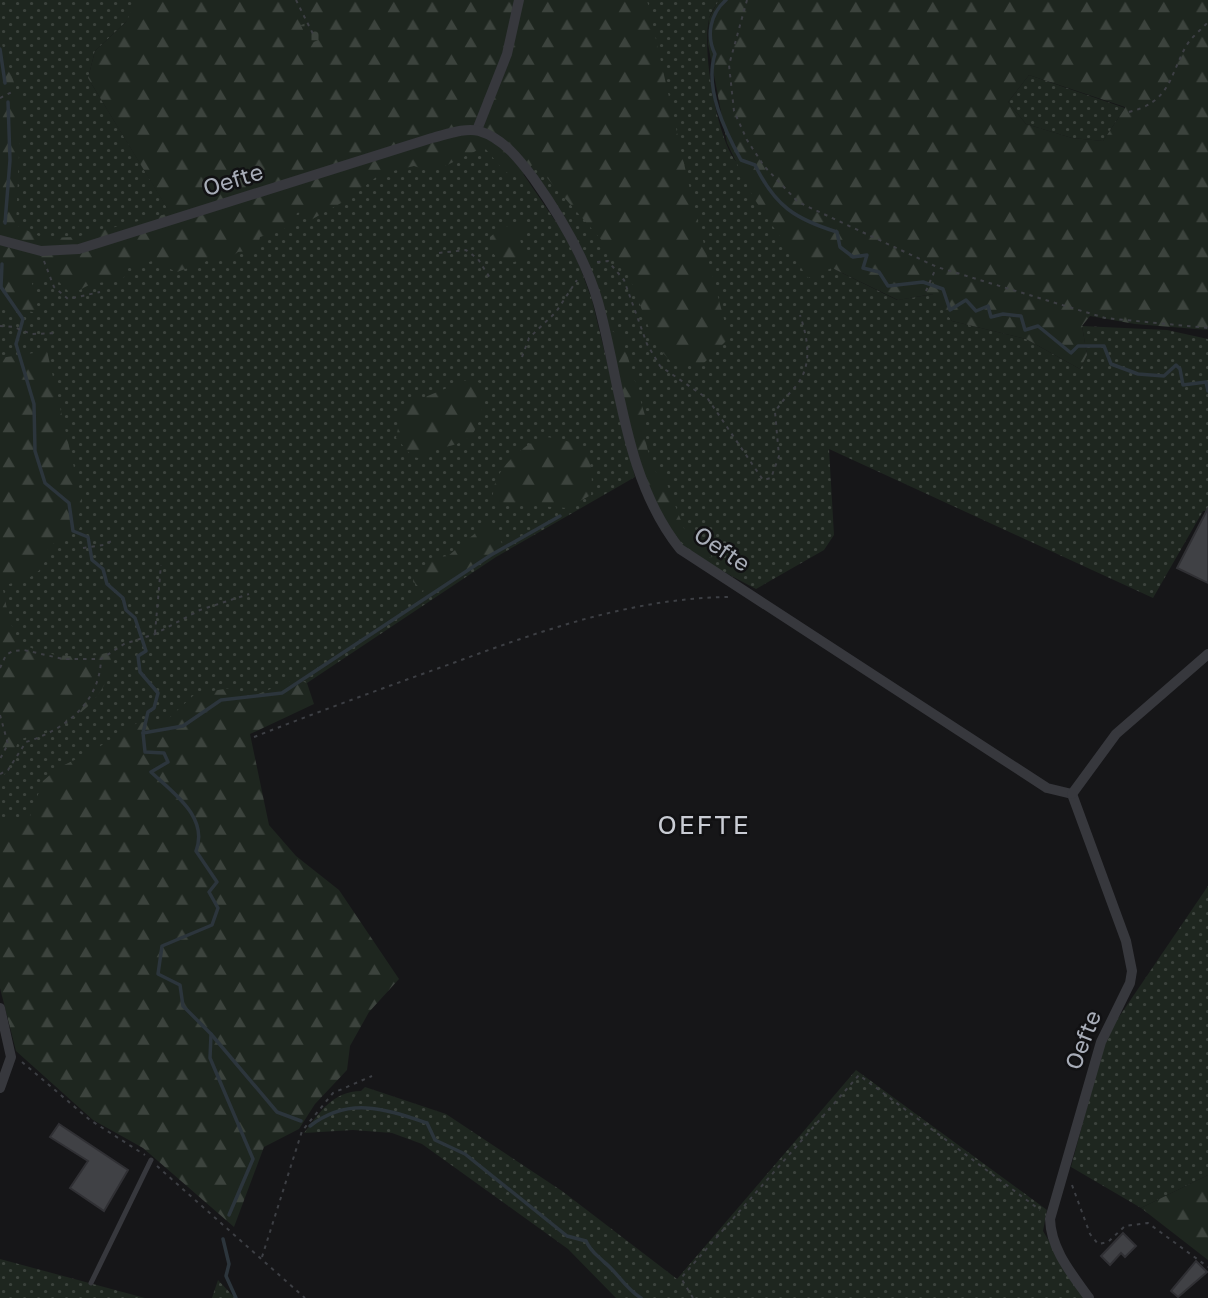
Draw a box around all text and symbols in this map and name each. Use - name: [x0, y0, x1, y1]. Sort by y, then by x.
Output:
- street label: Oefte: [199, 157, 266, 201]
- street label: Oefte: [689, 519, 756, 577]
- district label: OEFTE: [657, 809, 751, 840]
- street label: Oefte: [1058, 1006, 1106, 1073]

